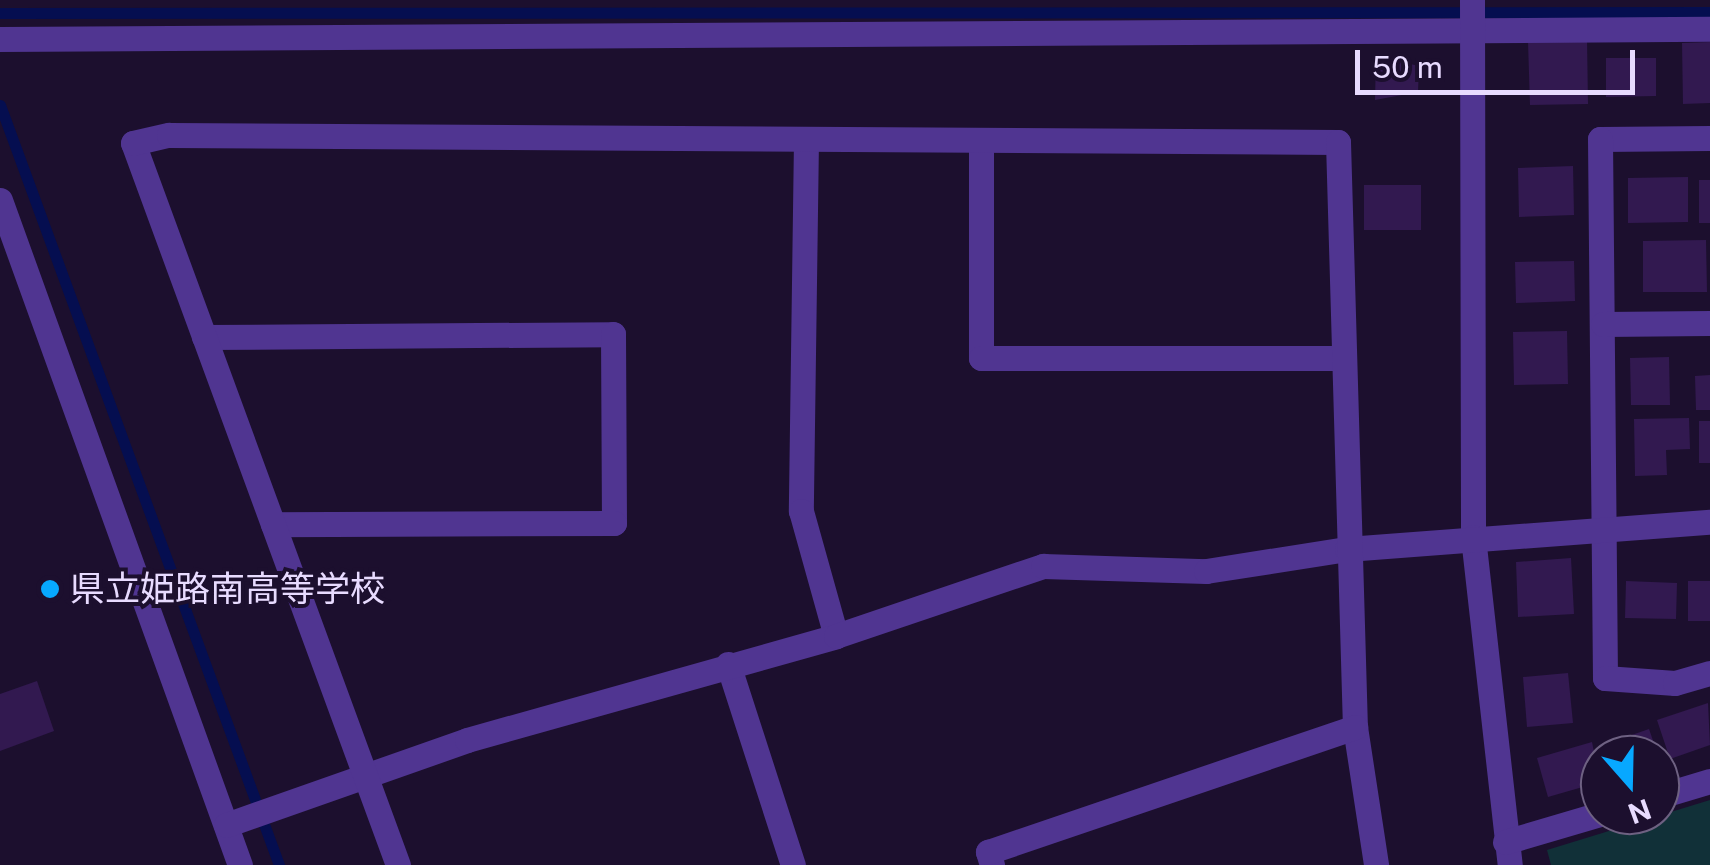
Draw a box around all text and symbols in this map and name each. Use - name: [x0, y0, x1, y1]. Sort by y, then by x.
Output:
- scale bar: [1360, 30, 1640, 92]
- text: 50 m: [1372, 49, 1443, 85]
- place label: 県立姫路南高等学校: [70, 568, 385, 610]
- marker: 県立姫路南高等学校: [39, 578, 61, 600]
- north arrow: [1580, 735, 1680, 835]
- text: N: [1624, 793, 1656, 831]

